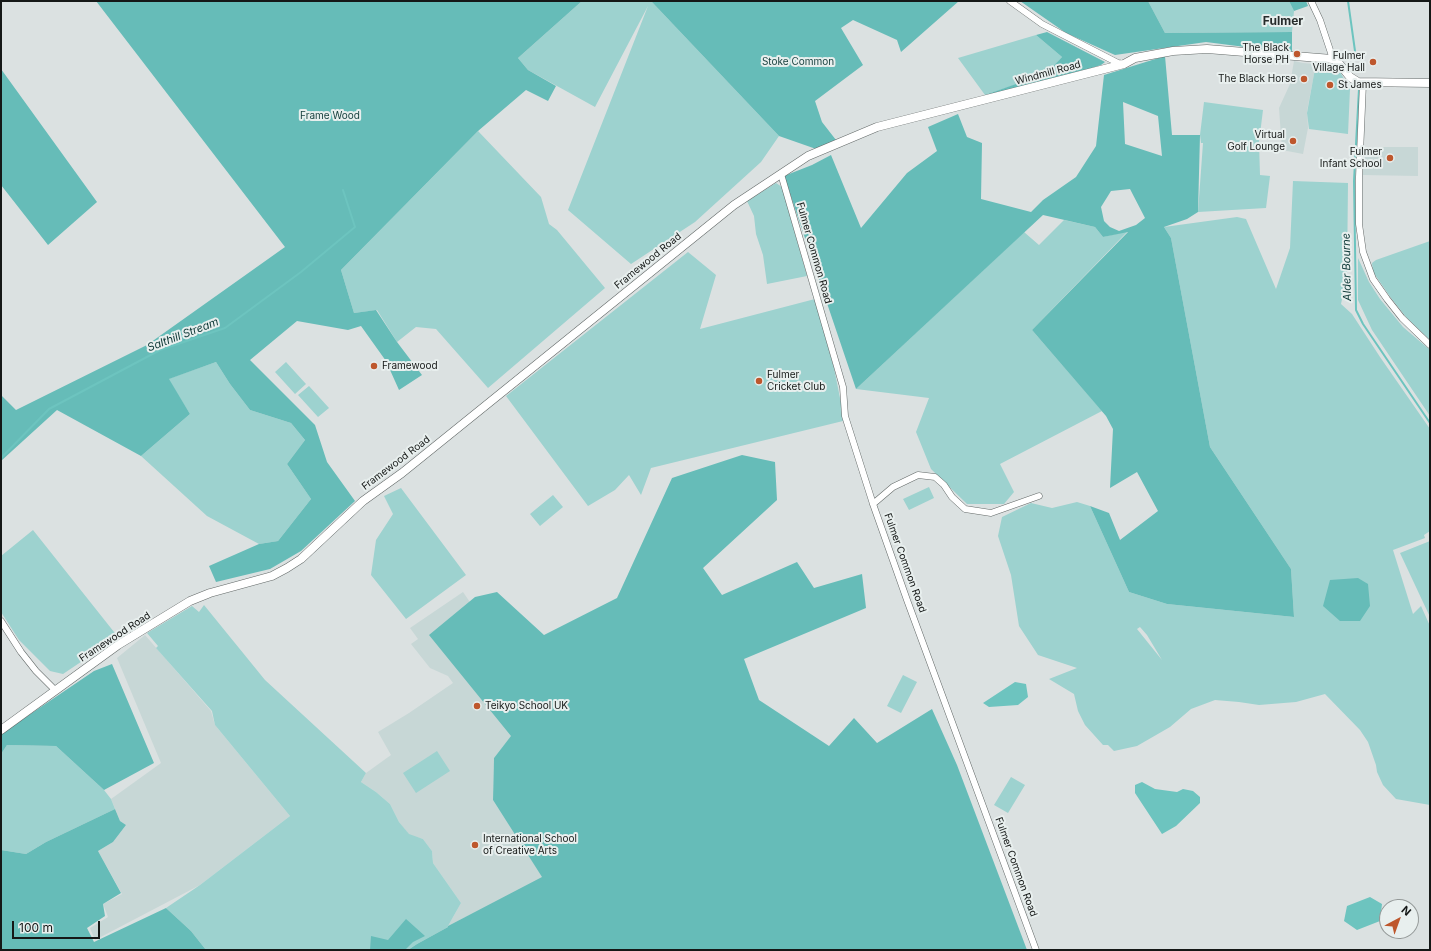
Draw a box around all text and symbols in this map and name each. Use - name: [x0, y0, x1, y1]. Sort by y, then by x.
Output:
- district label: Fulmer: [1263, 14, 1303, 28]
- place label: The Black Horse PH: [1242, 42, 1289, 66]
- marker: The Black Horse PH: [1292, 49, 1302, 59]
- place label: Fulmer Village Hall: [1313, 50, 1365, 74]
- park label: Stoke Common: [762, 56, 834, 68]
- marker: Fulmer Village Hall: [1368, 57, 1378, 67]
- street label: Windmill Road: [1014, 58, 1082, 88]
- place label: The Black Horse: [1218, 73, 1296, 85]
- marker: The Black Horse: [1299, 74, 1309, 84]
- place label: St James: [1338, 79, 1382, 91]
- marker: St James: [1325, 80, 1335, 90]
- park label: Frame Wood: [300, 110, 360, 122]
- place label: Virtual Golf Lounge: [1227, 129, 1285, 152]
- marker: Virtual Golf Lounge: [1288, 136, 1298, 146]
- place label: Fulmer Infant School: [1320, 146, 1382, 170]
- marker: Fulmer Infant School: [1385, 153, 1395, 163]
- street label: Fulmer Common Road: [794, 201, 834, 305]
- street label: Framewood Road: [612, 230, 684, 292]
- water label: Alder Bourne: [1340, 233, 1354, 301]
- water label: Salthill Stream: [146, 315, 220, 355]
- place label: Framewood: [382, 360, 438, 372]
- marker: Framewood: [369, 361, 379, 371]
- place label: Fulmer Cricket Club: [767, 369, 825, 392]
- marker: Fulmer Cricket Club: [754, 376, 764, 386]
- street label: Framewood Road: [359, 433, 433, 493]
- street label: Fulmer Common Road: [881, 512, 929, 614]
- street label: Framewood Road: [77, 610, 153, 664]
- place label: Teikyo School UK: [485, 700, 568, 712]
- marker: Teikyo School UK: [472, 701, 482, 711]
- street label: Fulmer Common Road: [992, 816, 1040, 918]
- place label: International School of Creative Arts: [483, 833, 577, 856]
- marker: International School of Creative Arts: [470, 840, 480, 850]
- north arrow: [1379, 899, 1419, 939]
- text: N: [1398, 903, 1414, 919]
- scale bar: [14, 913, 102, 939]
- text: 100 m: [19, 920, 53, 935]

